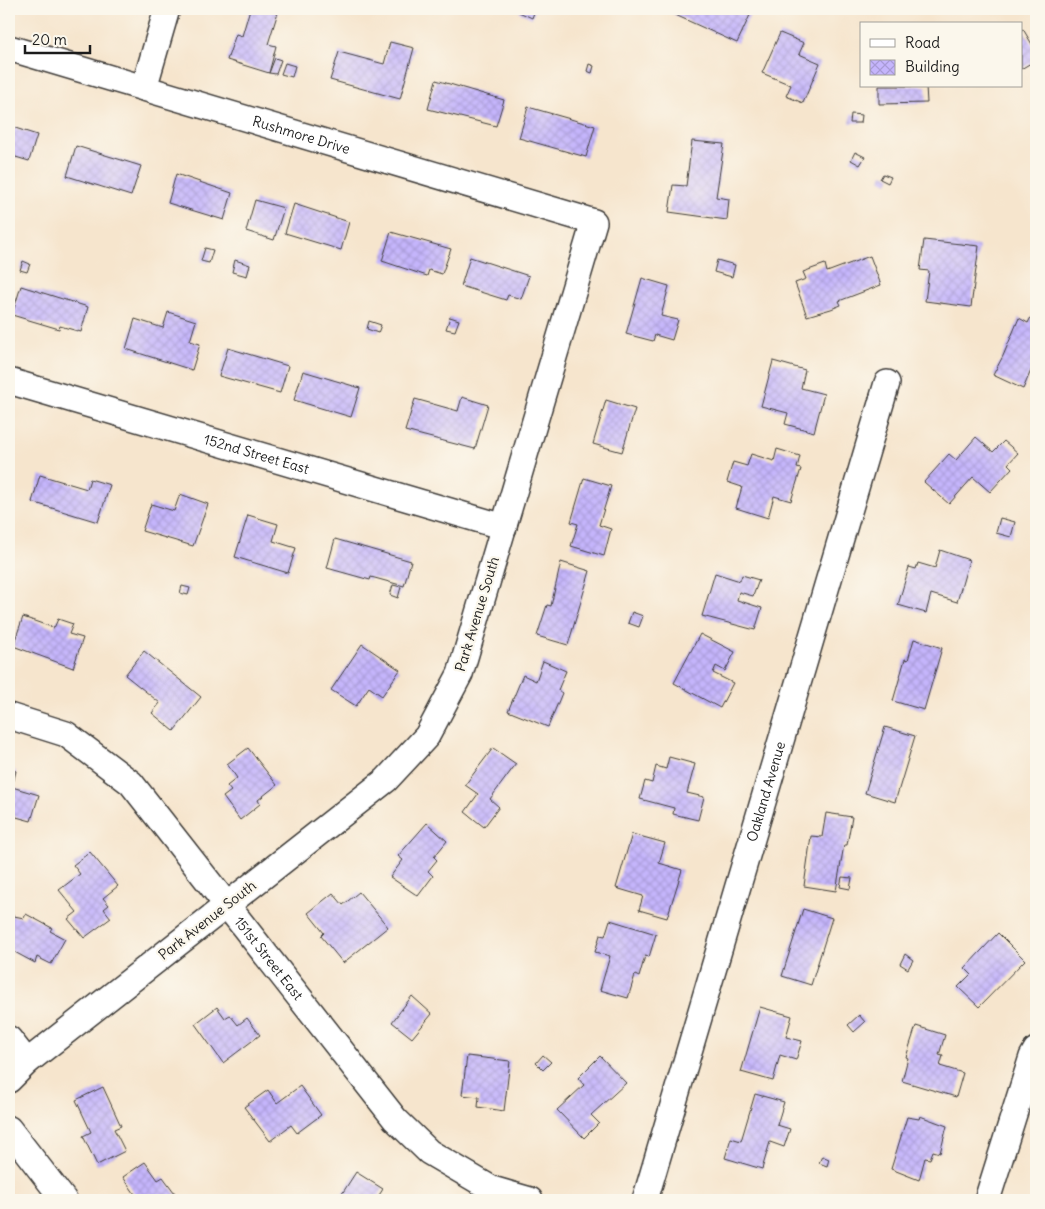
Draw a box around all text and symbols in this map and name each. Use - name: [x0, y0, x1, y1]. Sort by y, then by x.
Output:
- scale bar: [25, 22, 90, 54]
- legend: [860, 22, 1022, 88]
- text: 20 m: [32, 30, 67, 49]
- text: Road: [905, 33, 940, 52]
- text: Building: [905, 57, 960, 76]
- street label: Rushmore Drive: [250, 112, 352, 158]
- street label: 152nd Street East: [202, 430, 311, 478]
- street label: Park Avenue South: [451, 554, 503, 674]
- street label: Oakland Avenue: [743, 739, 789, 844]
- street label: Park Avenue South: [155, 876, 259, 964]
- street label: 151st Street East: [230, 913, 307, 1004]

